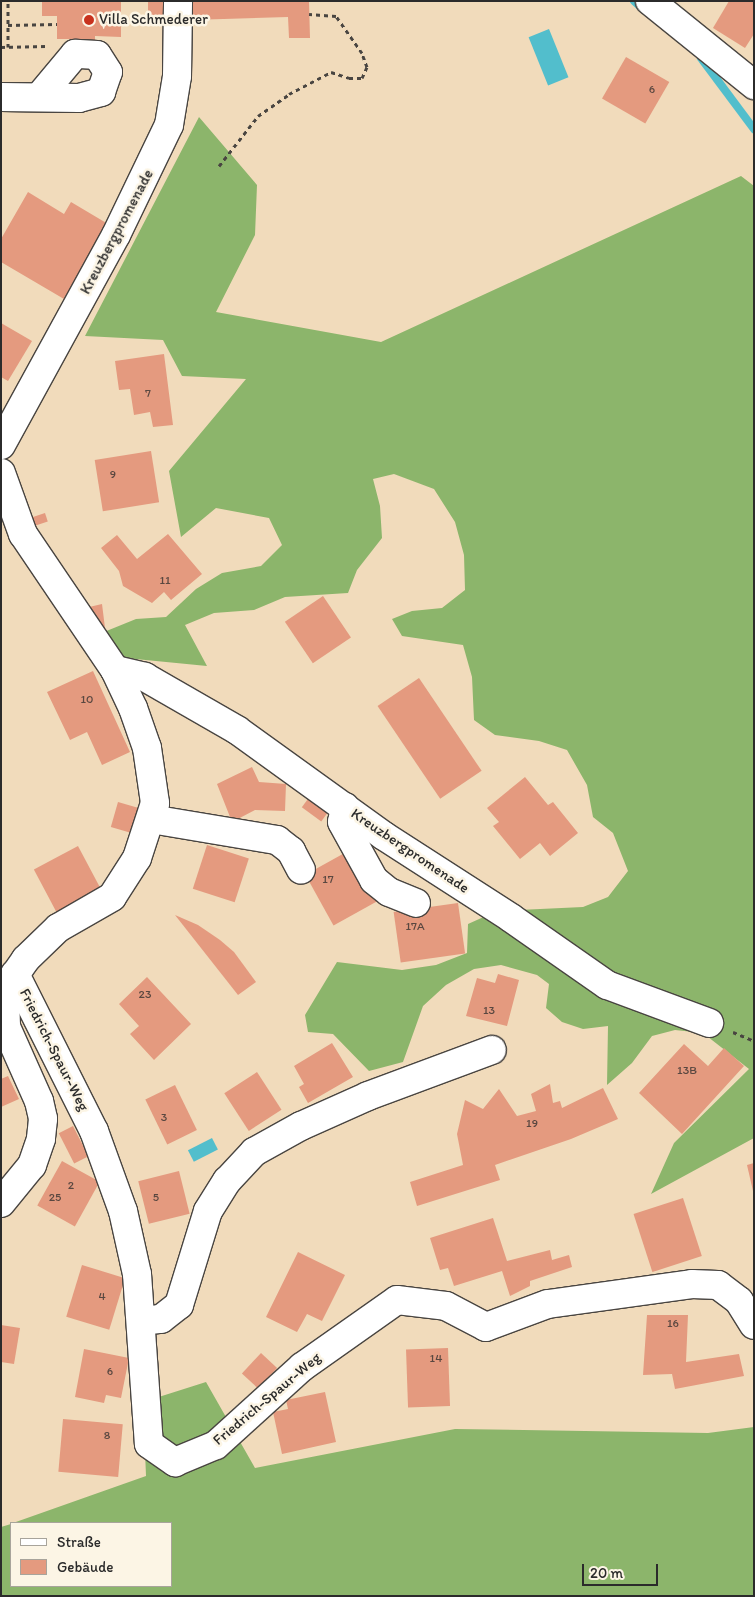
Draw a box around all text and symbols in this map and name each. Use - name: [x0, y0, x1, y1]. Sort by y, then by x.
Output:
- place label: Villa Schmederer: [99, 11, 208, 29]
- marker: Villa Schmederer: [83, 14, 95, 26]
- house number: 6: [649, 83, 655, 97]
- street label: Kreuzbergpromenade: [77, 167, 157, 297]
- house number: 7: [145, 387, 151, 401]
- house number: 9: [110, 468, 116, 482]
- house number: 11: [159, 574, 171, 588]
- house number: 10: [81, 693, 93, 707]
- street label: Kreuzbergpromenade: [348, 805, 472, 897]
- house number: 17: [322, 873, 334, 887]
- house number: 17A: [405, 920, 425, 934]
- street label: Friedrich-Spaur-Weg: [15, 986, 93, 1114]
- house number: 23: [139, 988, 151, 1002]
- house number: 13: [483, 1004, 495, 1018]
- house number: 13B: [677, 1064, 697, 1078]
- house number: 3: [161, 1111, 167, 1125]
- house number: 19: [526, 1117, 538, 1131]
- house number: 2: [68, 1179, 74, 1193]
- house number: 25: [49, 1191, 61, 1205]
- house number: 5: [153, 1191, 159, 1205]
- house number: 4: [98, 1290, 106, 1304]
- house number: 16: [667, 1317, 679, 1331]
- street label: Friedrich-Spaur-Weg: [210, 1349, 324, 1449]
- house number: 14: [430, 1352, 442, 1366]
- house number: 6: [107, 1365, 113, 1379]
- house number: 8: [104, 1429, 110, 1443]
- legend: [10, 1522, 172, 1587]
- text: Straße: [57, 1533, 101, 1551]
- scale bar: [585, 1554, 661, 1586]
- text: Gebäude: [57, 1558, 114, 1576]
- text: 20 m: [590, 1564, 623, 1582]

